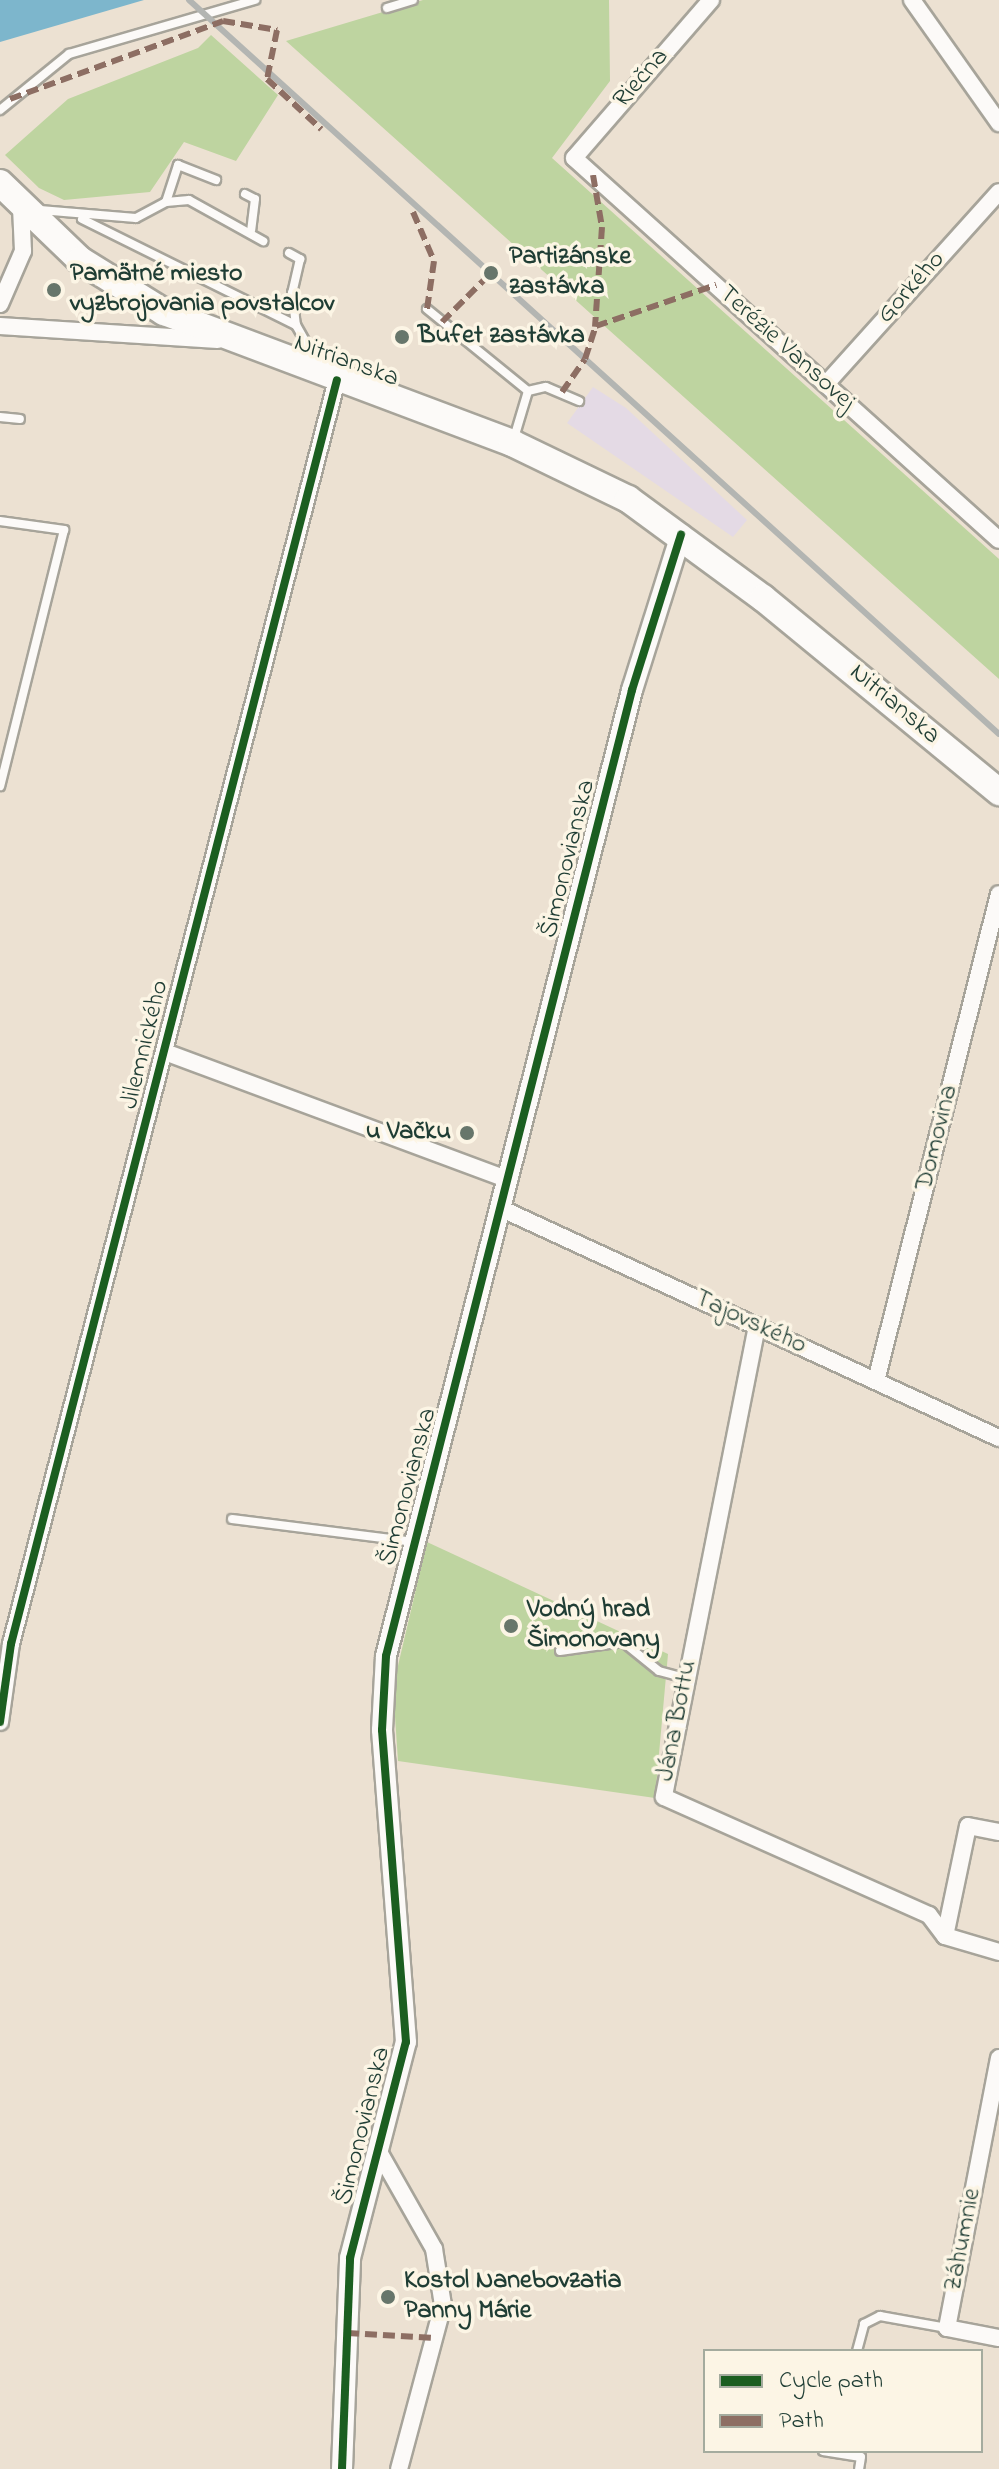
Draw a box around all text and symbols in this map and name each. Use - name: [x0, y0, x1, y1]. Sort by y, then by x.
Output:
- street label: Riečna: [608, 43, 676, 115]
- place label: Partizánske zastávka: [509, 242, 631, 304]
- street label: Gorkého: [871, 245, 953, 331]
- place label: Pamätné miesto vyzbrojovania povstalcov: [70, 259, 334, 320]
- marker: Partizánske zastávka: [480, 262, 502, 284]
- street label: Terézie Vansovej: [711, 279, 861, 419]
- marker: Pamätné miesto vyzbrojovania povstalcov: [45, 281, 63, 299]
- place label: Bufet zastávka: [418, 321, 585, 353]
- marker: Bufet zastávka: [393, 328, 411, 346]
- street label: Nitrianska: [289, 329, 403, 395]
- street label: Nitrianska: [842, 658, 946, 752]
- street label: Šimonovianska: [534, 777, 604, 941]
- street label: Jilemnického: [115, 977, 177, 1113]
- street label: Domovina: [910, 1082, 966, 1194]
- place label: u Vačku: [366, 1117, 451, 1149]
- marker: u Vačku: [458, 1124, 476, 1142]
- street label: Tajovského: [689, 1284, 811, 1362]
- street label: Šimonovianska: [373, 1405, 445, 1569]
- place label: Vodný hrad Šimonovany: [527, 1595, 660, 1656]
- marker: Vodný hrad Šimonovany: [502, 1617, 520, 1635]
- street label: Jána Bottu: [651, 1658, 705, 1784]
- street label: Šimonovianska: [329, 2044, 399, 2208]
- street label: Záhumnie: [939, 2186, 989, 2294]
- place label: Kostol Nanebovzatia Panny Márie: [404, 2266, 621, 2328]
- marker: Kostol Nanebovzatia Panny Márie: [379, 2288, 397, 2306]
- legend: [703, 2349, 983, 2453]
- text: Cycle path: [779, 2364, 883, 2399]
- text: Path: [779, 2404, 824, 2439]

